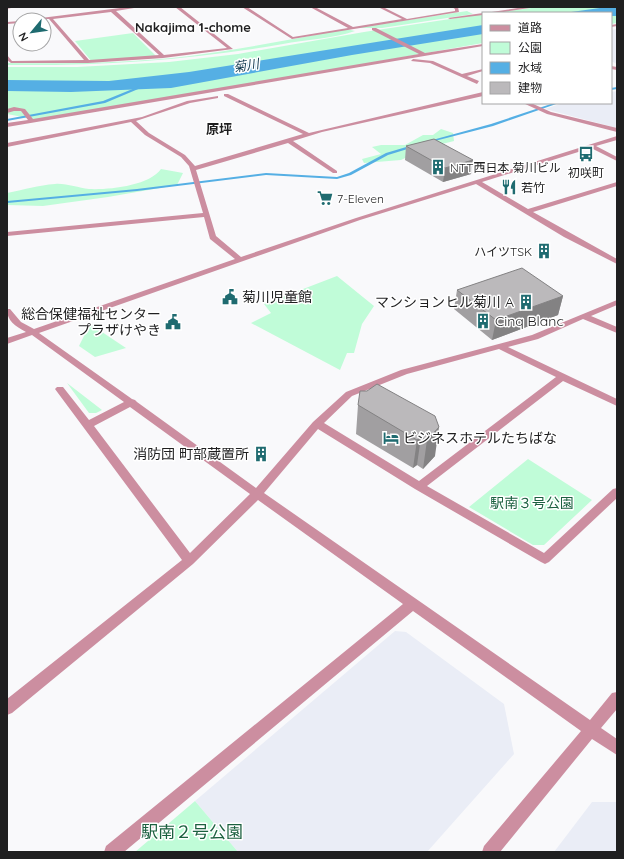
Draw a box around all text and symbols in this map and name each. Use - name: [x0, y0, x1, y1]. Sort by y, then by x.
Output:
- north arrow: [12, 12, 52, 52]
- legend: [482, 12, 612, 104]
- district label: Nakajima 1-chome: [135, 19, 251, 35]
- text: 道路: [518, 20, 542, 35]
- text: N: [15, 30, 31, 44]
- text: 公園: [518, 40, 542, 55]
- water label: 菊川: [232, 55, 262, 75]
- text: 水域: [518, 60, 542, 75]
- text: 建物: [518, 80, 542, 95]
- district label: 原坪: [206, 121, 232, 137]
- bus stop icon: 初咲町: [577, 145, 595, 163]
- building icon: NTT西日本 菊川ビル: [429, 158, 447, 176]
- place label: NTT西日本 菊川ビル: [450, 160, 561, 175]
- place label: 初咲町: [568, 165, 604, 180]
- restaurant icon: 若竹: [500, 178, 518, 196]
- place label: 若竹: [521, 180, 545, 195]
- supermarket icon: 7-Eleven: [316, 189, 334, 207]
- place label: 7-Eleven: [337, 191, 384, 206]
- building icon: ハイツTSK: [535, 242, 553, 260]
- place label: ハイツTSK: [474, 244, 532, 259]
- public building icon: 菊川児童館: [221, 288, 239, 306]
- place label: 菊川児童館: [242, 288, 312, 306]
- place label: マンションヒル菊川 A: [375, 293, 514, 311]
- building icon: マンションヒル菊川 A: [517, 293, 535, 311]
- place label: 総合保健福祉センター プラザけやき: [21, 305, 161, 339]
- building icon: Cinq Blanc: [474, 312, 492, 330]
- place label: Cinq Blanc: [495, 312, 564, 330]
- public building icon: 総合保健福祉センター プラザけやき: [164, 313, 182, 331]
- hotel icon: ビジネスホテルたちばな: [382, 429, 400, 447]
- place label: ビジネスホテルたちばな: [403, 429, 557, 447]
- place label: 消防団 町部蔵置所: [133, 445, 249, 463]
- building icon: 消防団 町部蔵置所: [252, 445, 270, 463]
- park label: 駅南３号公園: [490, 494, 574, 512]
- park label: 駅南２号公園: [141, 821, 243, 842]

